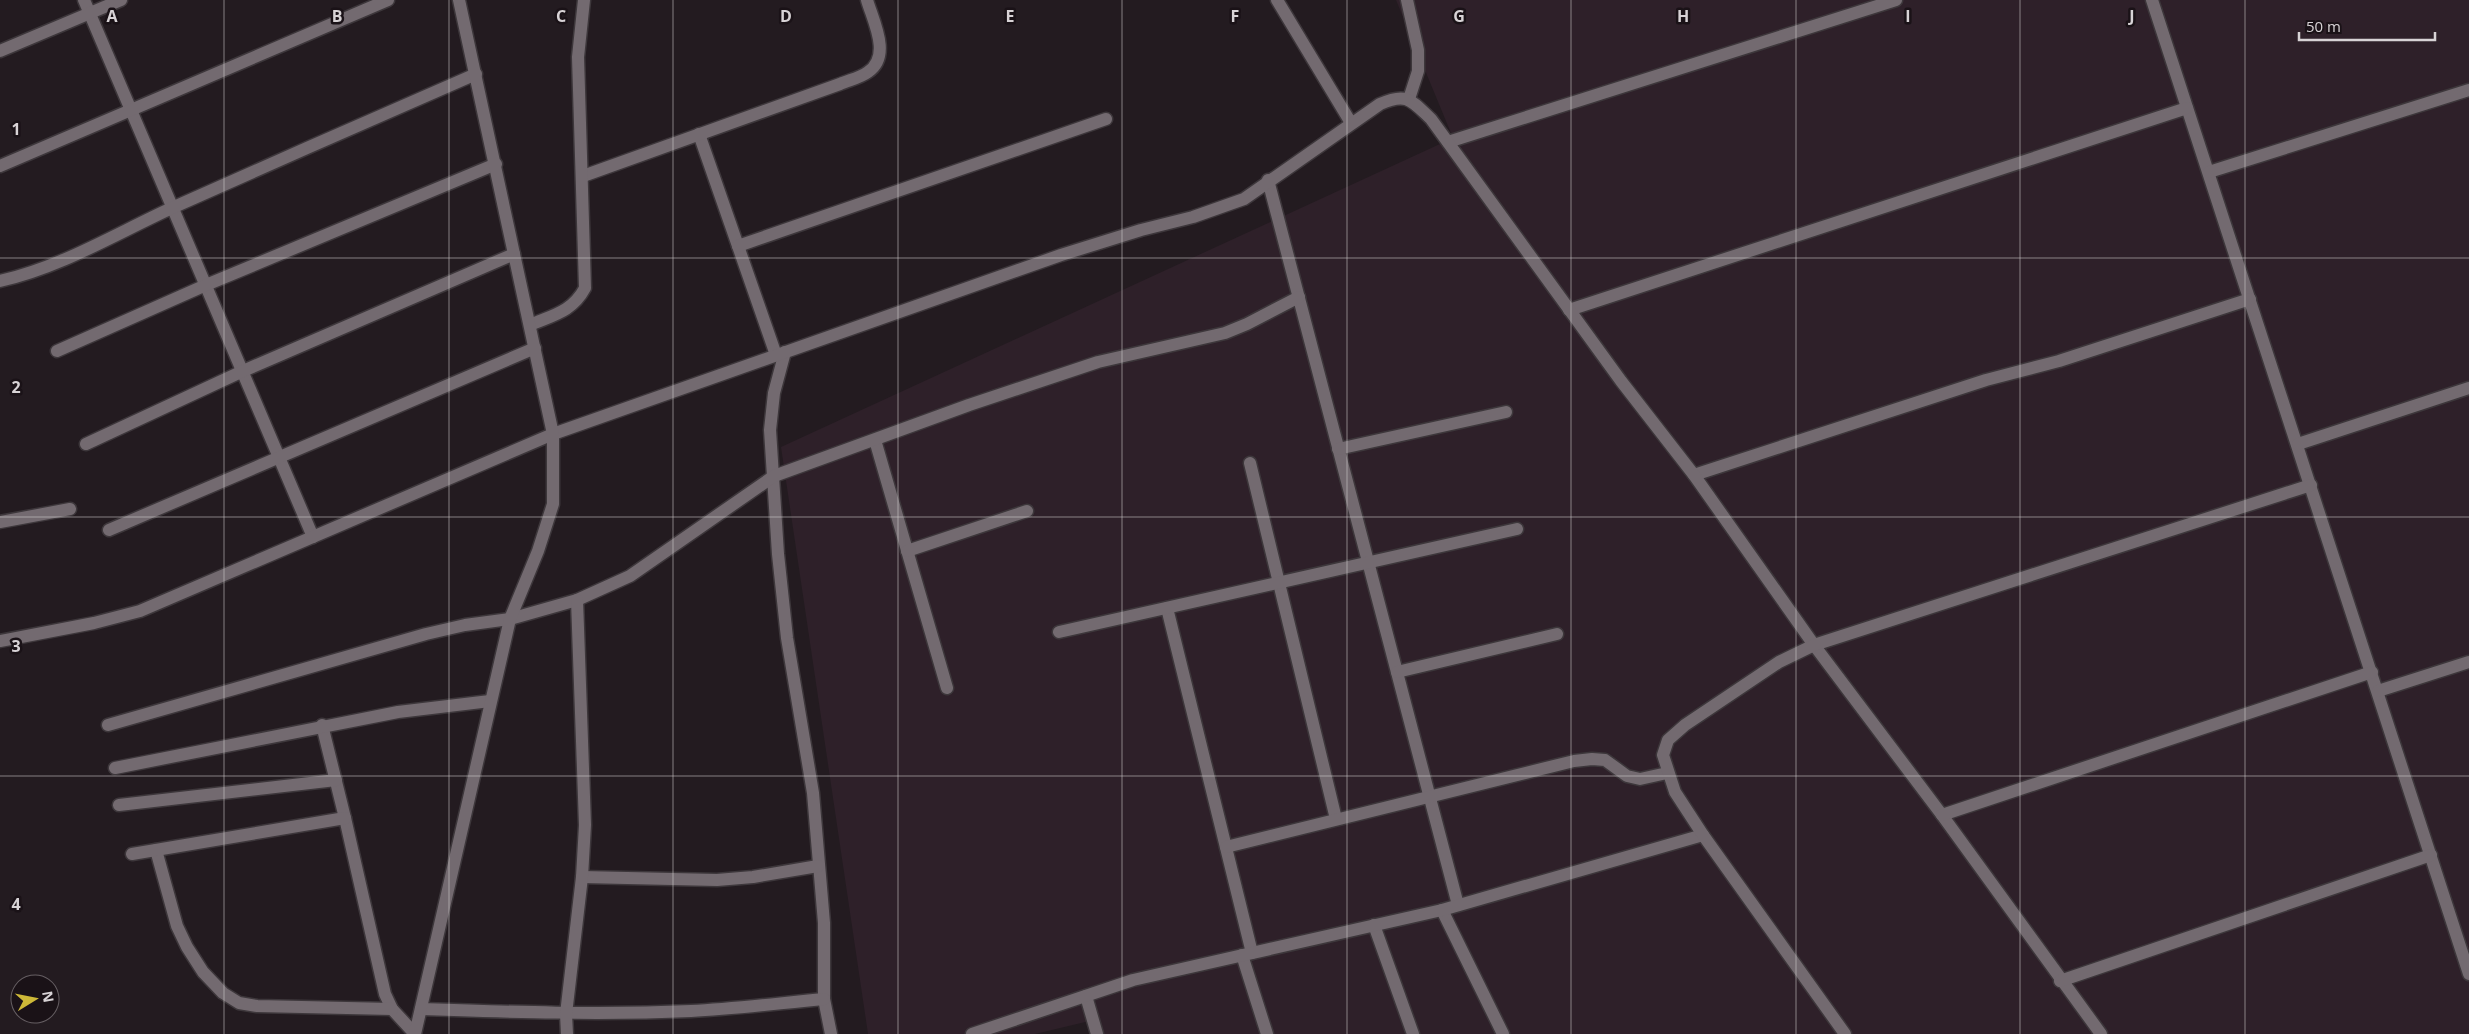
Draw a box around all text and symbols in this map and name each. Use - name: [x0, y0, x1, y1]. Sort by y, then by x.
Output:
- text: A: [106, 5, 118, 27]
- text: B: [332, 5, 342, 27]
- text: C: [556, 5, 566, 27]
- text: D: [780, 5, 792, 27]
- text: E: [1006, 5, 1015, 27]
- text: F: [1231, 5, 1239, 27]
- text: G: [1453, 5, 1465, 27]
- text: H: [1677, 5, 1689, 27]
- text: I: [1905, 5, 1911, 27]
- text: J: [2127, 5, 2135, 27]
- scale bar: [2299, 10, 2435, 42]
- text: 50 m: [2306, 16, 2341, 36]
- text: 1: [11, 118, 21, 140]
- text: 2: [11, 376, 21, 398]
- text: 3: [11, 635, 21, 657]
- text: 4: [11, 893, 21, 915]
- north arrow: [10, 974, 60, 1024]
- text: N: [38, 989, 59, 1004]

